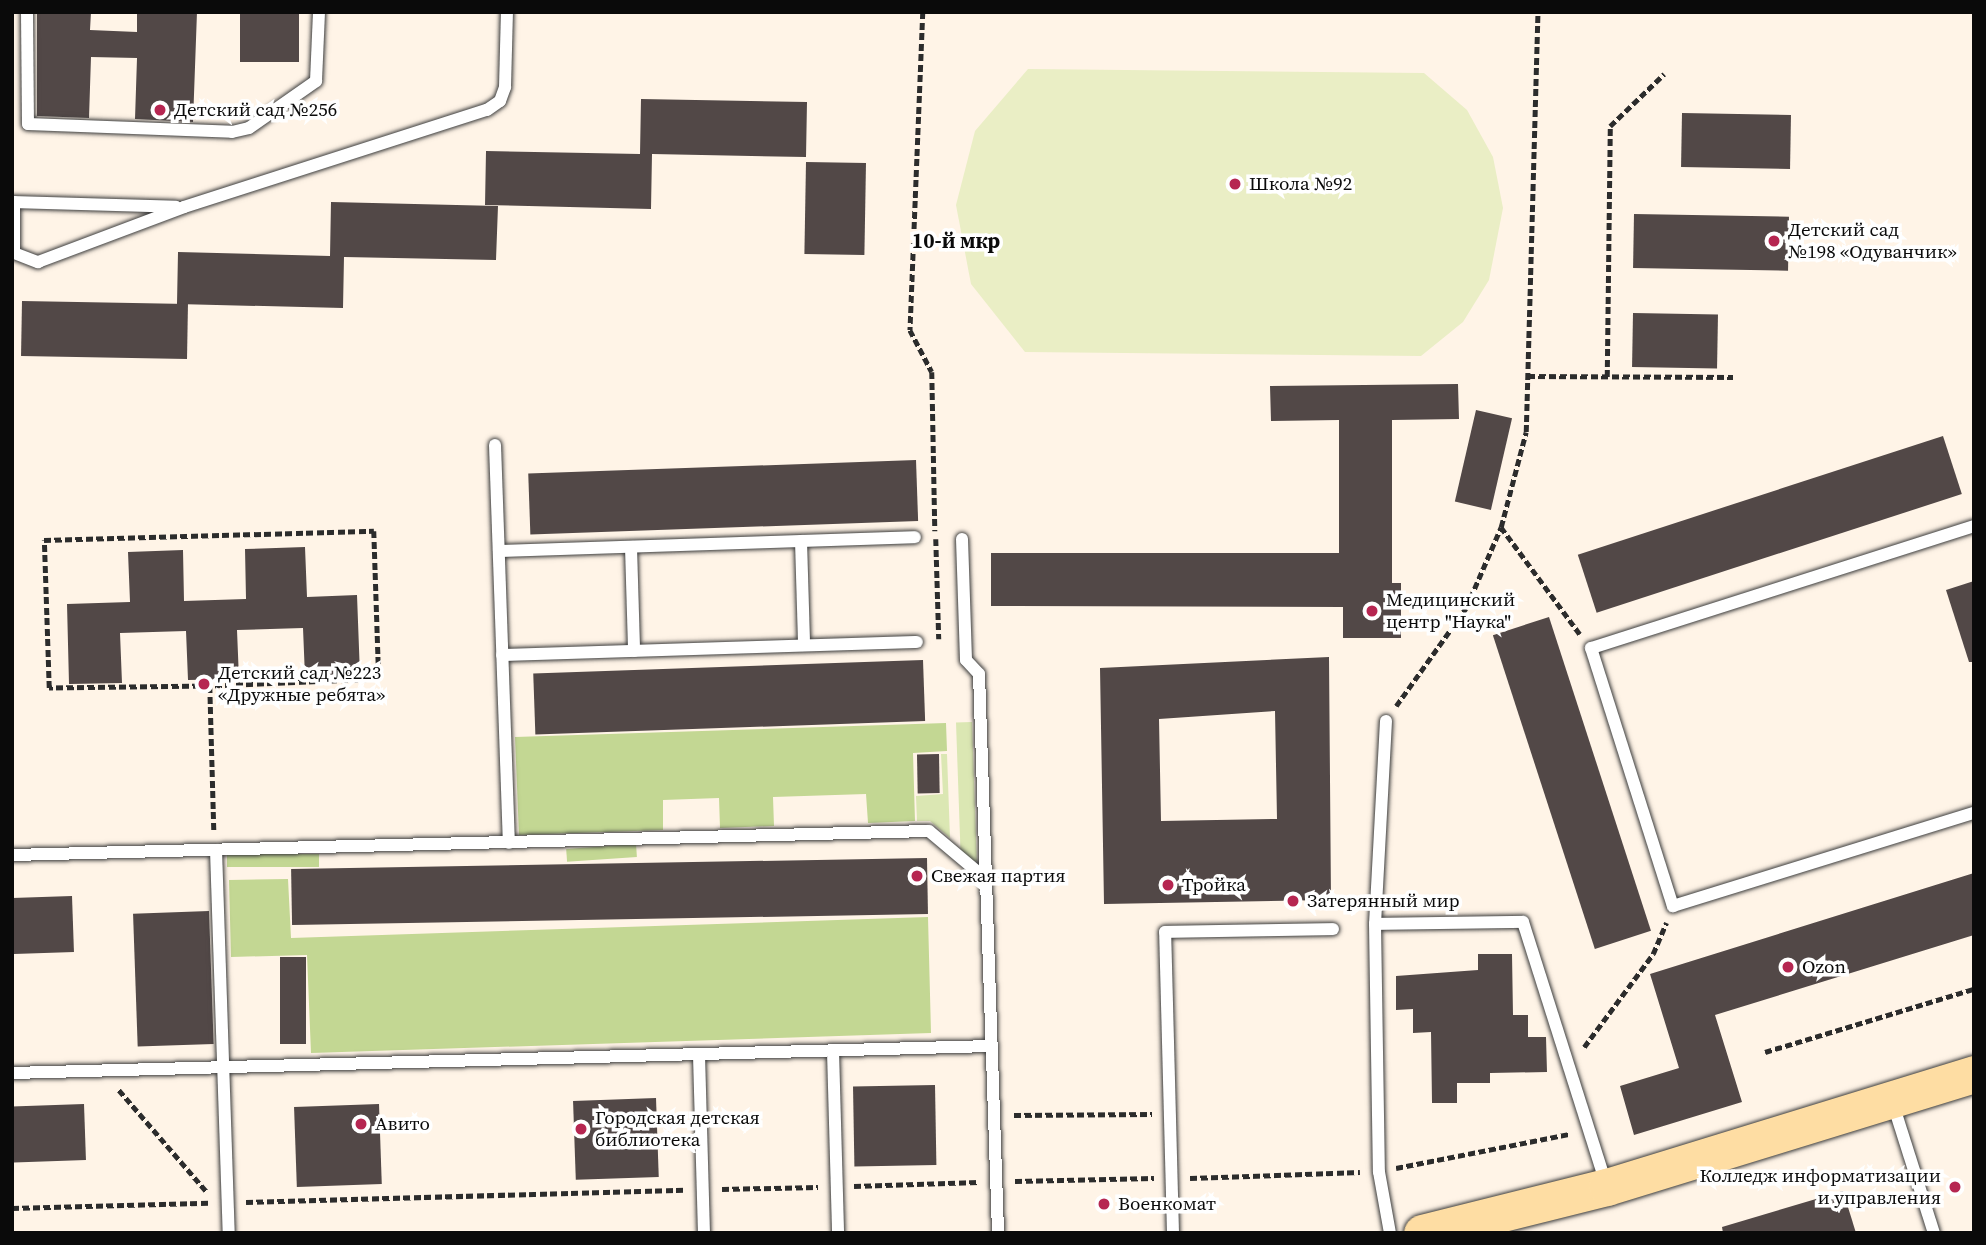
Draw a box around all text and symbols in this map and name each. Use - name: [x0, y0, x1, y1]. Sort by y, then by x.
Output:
- place label: Детский сад №256: [174, 99, 337, 121]
- marker: Детский сад №256: [152, 102, 168, 118]
- place label: Школа №92: [1249, 173, 1352, 195]
- marker: Школа №92: [1227, 176, 1243, 192]
- place label: Детский сад №198 «Одуванчик»: [1788, 219, 1957, 263]
- district label: 10-й мкр: [912, 228, 1000, 254]
- marker: Детский сад №198 «Одуванчик»: [1766, 233, 1782, 249]
- place label: Медицинский центр "Наука": [1386, 589, 1515, 633]
- marker: Медицинский центр "Наука": [1364, 603, 1380, 619]
- place label: Детский сад №223 «Дружные ребята»: [218, 662, 385, 706]
- marker: Детский сад №223 «Дружные ребята»: [196, 676, 212, 692]
- place label: Свежая партия: [931, 865, 1066, 887]
- marker: Свежая партия: [909, 868, 925, 884]
- place label: Тройка: [1182, 874, 1246, 896]
- marker: Тройка: [1160, 877, 1176, 893]
- place label: Затерянный мир: [1307, 890, 1460, 912]
- marker: Затерянный мир: [1285, 893, 1301, 909]
- place label: Ozon: [1802, 956, 1846, 978]
- marker: Ozon: [1780, 959, 1796, 975]
- place label: Городская детская библиотека: [595, 1107, 760, 1151]
- place label: Авито: [375, 1113, 430, 1135]
- marker: Авито: [353, 1116, 369, 1132]
- marker: Городская детская библиотека: [573, 1121, 589, 1137]
- place label: Колледж информатизации и управления: [1700, 1165, 1941, 1209]
- marker: Колледж информатизации и управления: [1947, 1179, 1963, 1195]
- place label: Военкомат: [1118, 1193, 1216, 1215]
- marker: Военкомат: [1096, 1196, 1112, 1212]

